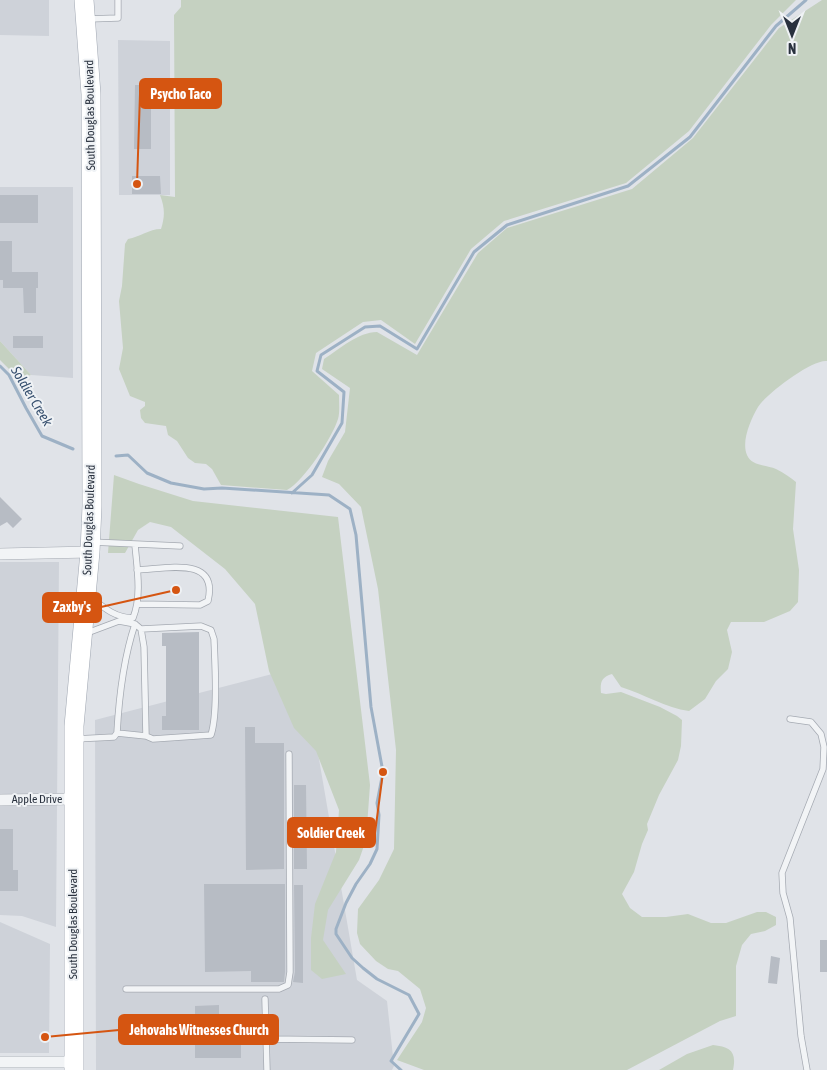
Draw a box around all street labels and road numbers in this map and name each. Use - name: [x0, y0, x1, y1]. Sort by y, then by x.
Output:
- street label: South Douglas Boulevard: [82, 60, 98, 170]
- street label: South Douglas Boulevard: [80, 465, 98, 575]
- street label: Apple Drive: [12, 792, 62, 806]
- street label: South Douglas Boulevard: [66, 869, 80, 979]

